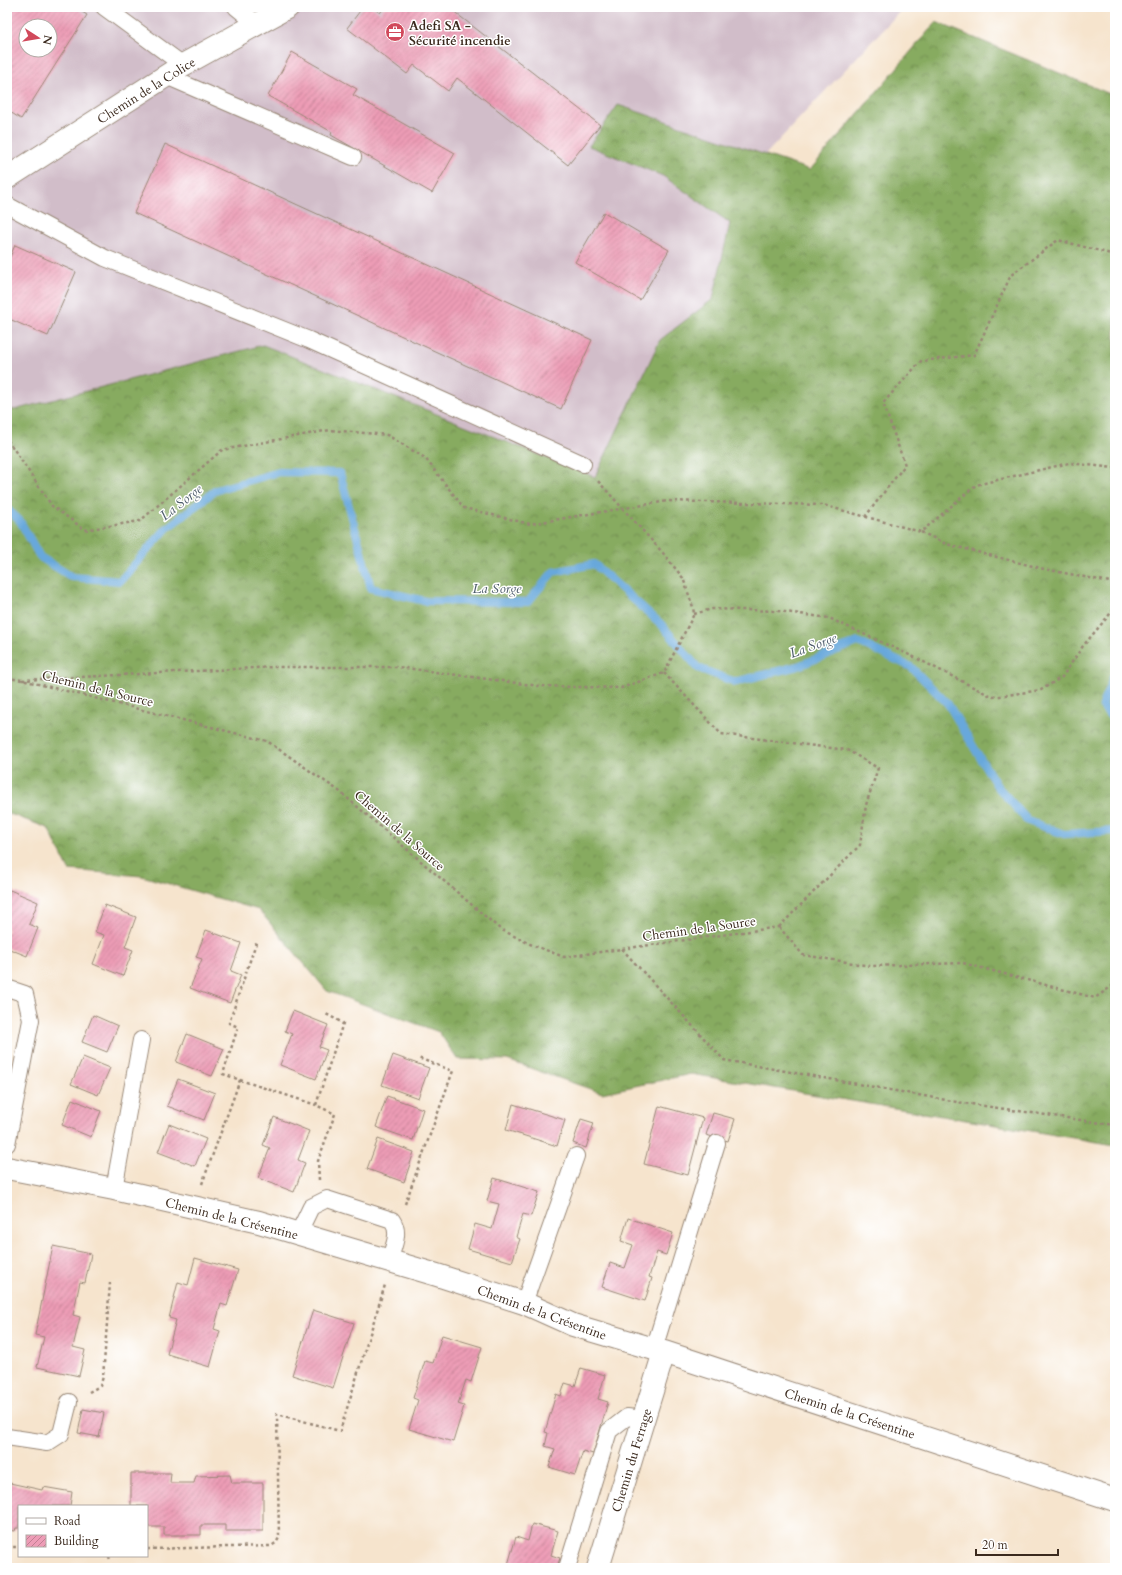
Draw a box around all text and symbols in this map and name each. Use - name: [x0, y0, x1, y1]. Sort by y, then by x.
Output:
- place label: Adefi SA - Sécurité incendie: [409, 17, 511, 50]
- north arrow: [18, 18, 58, 58]
- office icon: Adefi SA - Sécurité incendie: [384, 21, 406, 43]
- text: N: [39, 34, 56, 47]
- street label: Chemin de la Colice: [94, 53, 199, 128]
- water label: La Sorge: [156, 479, 207, 525]
- water label: La Sorge: [473, 579, 522, 598]
- water label: La Sorge: [787, 628, 840, 663]
- street label: Chemin de la Source: [40, 666, 156, 712]
- street label: Chemin de la Source: [350, 786, 449, 875]
- street label: Chemin de la Source: [641, 912, 757, 946]
- street label: Chemin de la Crésentine: [163, 1194, 300, 1244]
- street label: Chemin de la Crésentine: [474, 1281, 609, 1345]
- street label: Chemin de la Crésentine: [782, 1384, 917, 1444]
- street label: Chemin du Ferrage: [608, 1406, 656, 1514]
- legend: [18, 1505, 148, 1557]
- text: Road: [54, 1513, 81, 1529]
- scale bar: [976, 1531, 1058, 1557]
- text: Building: [54, 1533, 99, 1549]
- text: 20 m: [982, 1537, 1009, 1553]

